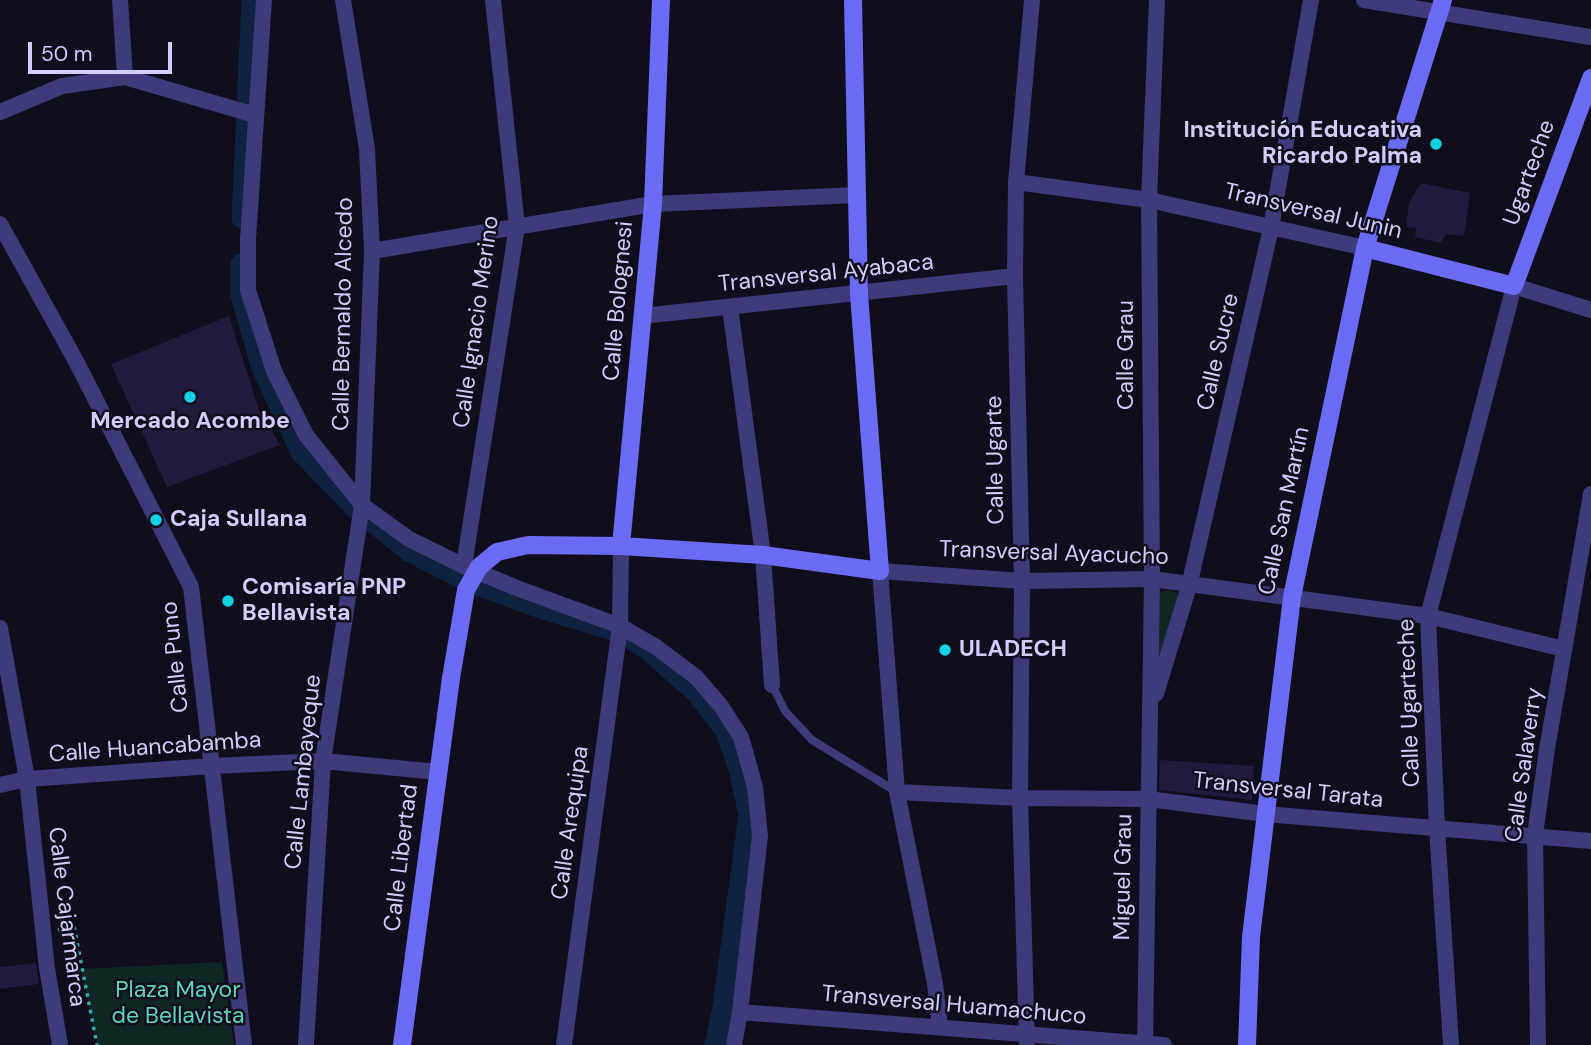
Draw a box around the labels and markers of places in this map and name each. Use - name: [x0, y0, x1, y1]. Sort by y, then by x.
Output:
- place label: Institución Educativa Ricardo Palma: [1183, 117, 1422, 171]
- marker: Institución Educativa Ricardo Palma: [1428, 136, 1444, 152]
- marker: Mercado Acombe: [182, 389, 198, 405]
- place label: Mercado Acombe: [90, 408, 290, 436]
- place label: Caja Sullana: [170, 506, 307, 534]
- marker: Caja Sullana: [148, 512, 164, 528]
- place label: Comisaría PNP Bellavista: [242, 574, 406, 628]
- marker: Comisaría PNP Bellavista: [220, 593, 236, 609]
- place label: ULADECH: [959, 636, 1067, 664]
- marker: ULADECH: [937, 642, 953, 658]

